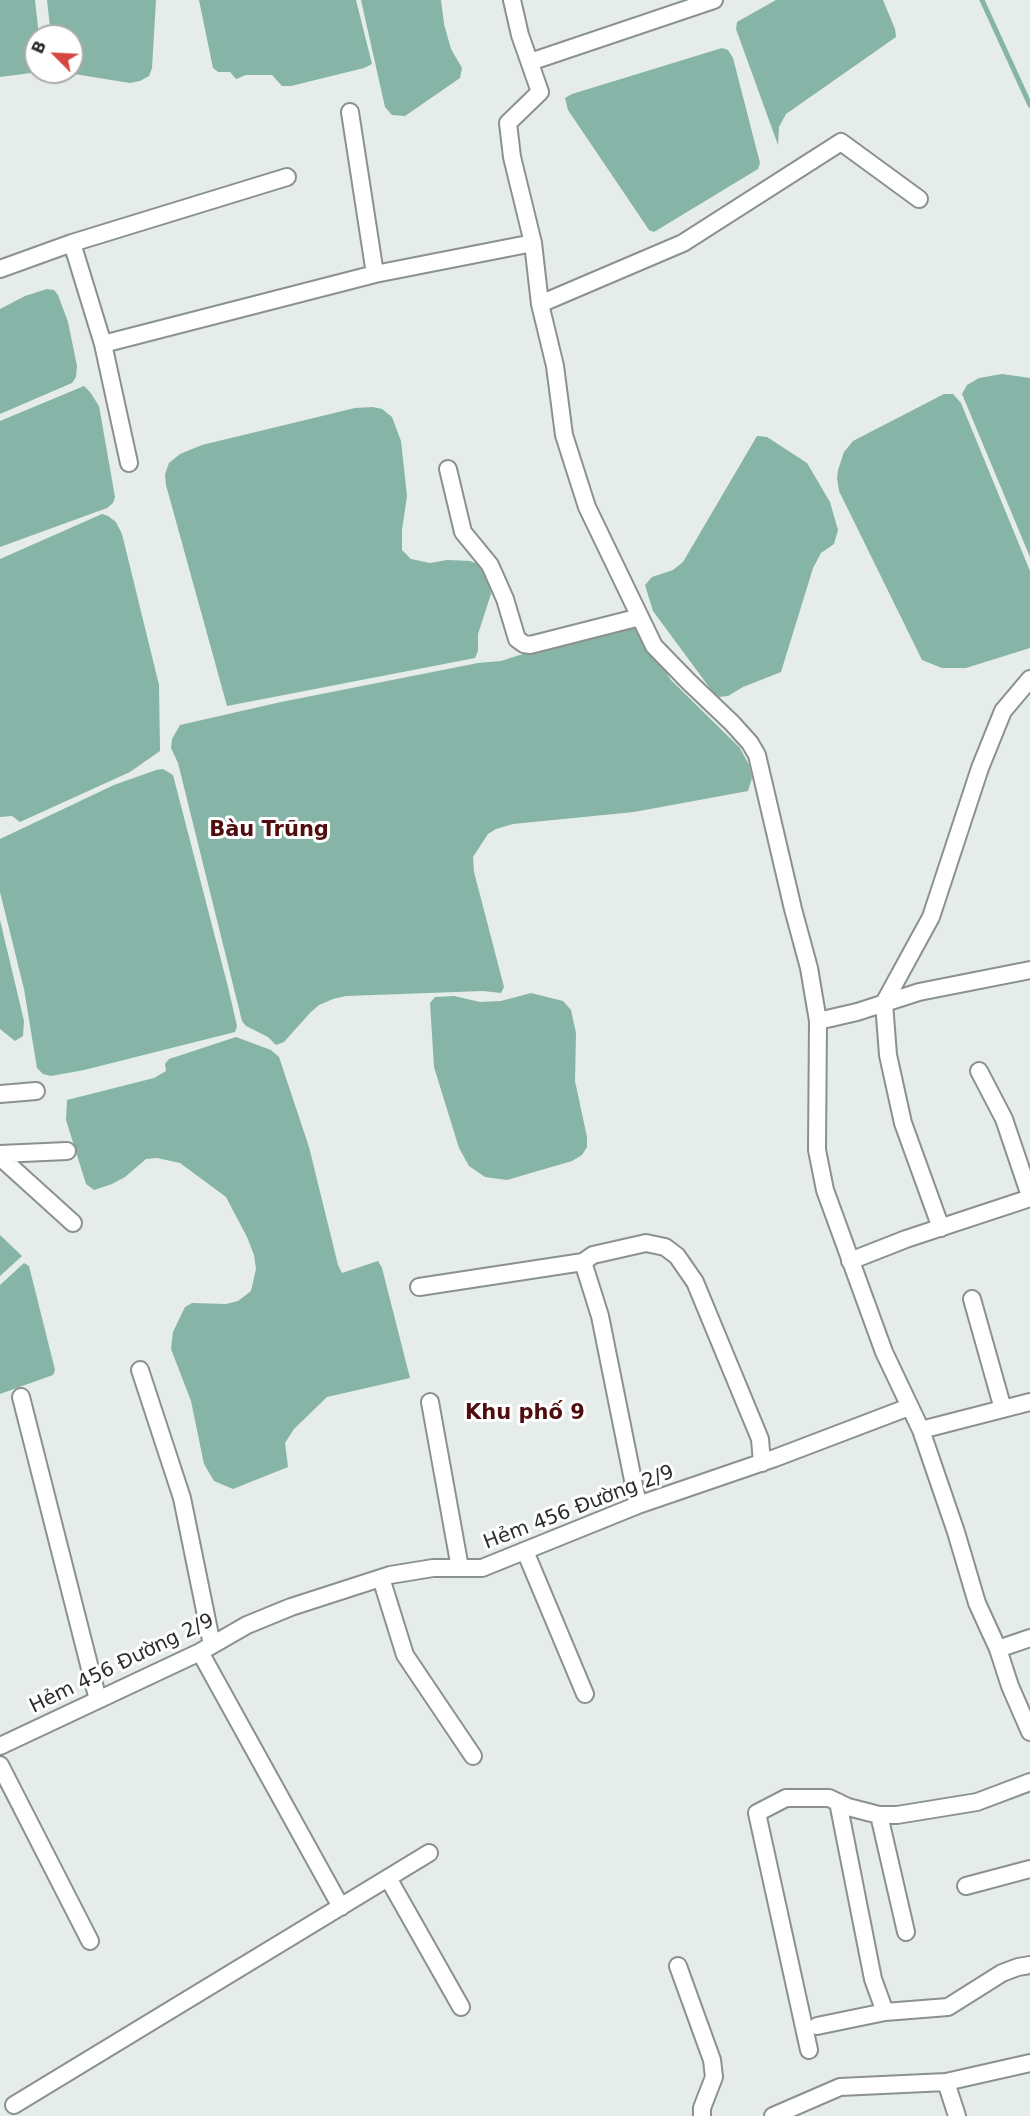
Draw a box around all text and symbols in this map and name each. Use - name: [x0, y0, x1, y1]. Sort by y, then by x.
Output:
- north arrow: [24, 24, 84, 84]
- text: B: [28, 38, 50, 57]
- district label: Bàu Trũng: [209, 818, 329, 844]
- district label: Khu phố 9: [465, 1401, 585, 1427]
- street label: Hẻm 456 Đường 2/9: [480, 1461, 678, 1555]
- street label: Hẻm 456 Đường 2/9: [26, 1609, 218, 1719]

